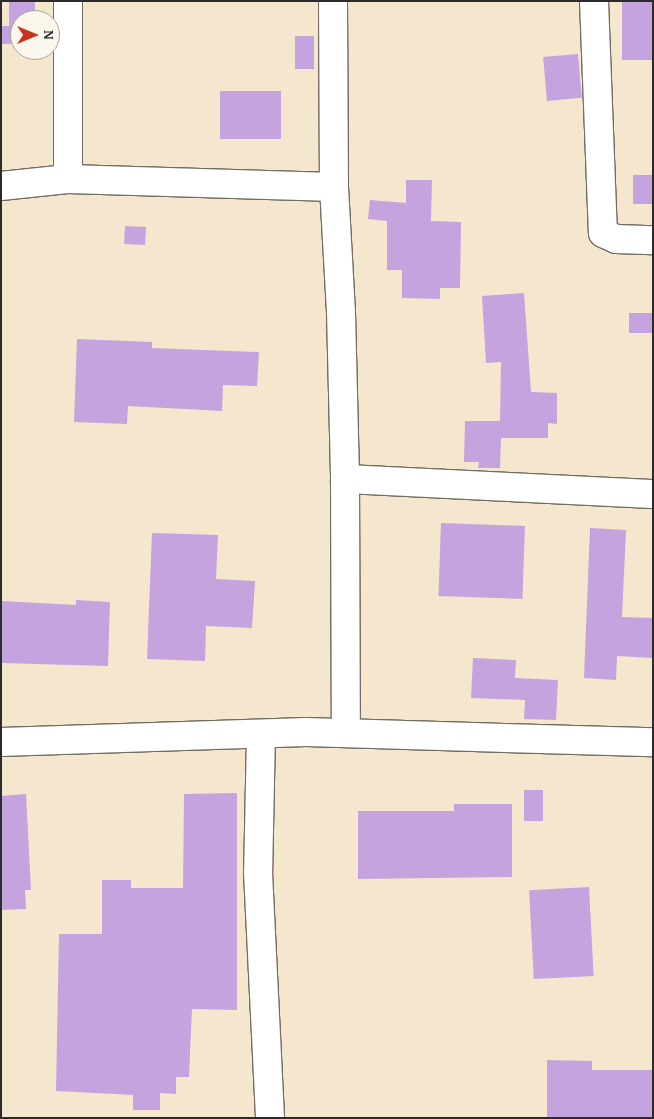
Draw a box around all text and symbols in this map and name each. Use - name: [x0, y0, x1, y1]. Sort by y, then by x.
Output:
- north arrow: [10, 10, 60, 60]
- text: N: [39, 30, 59, 40]

